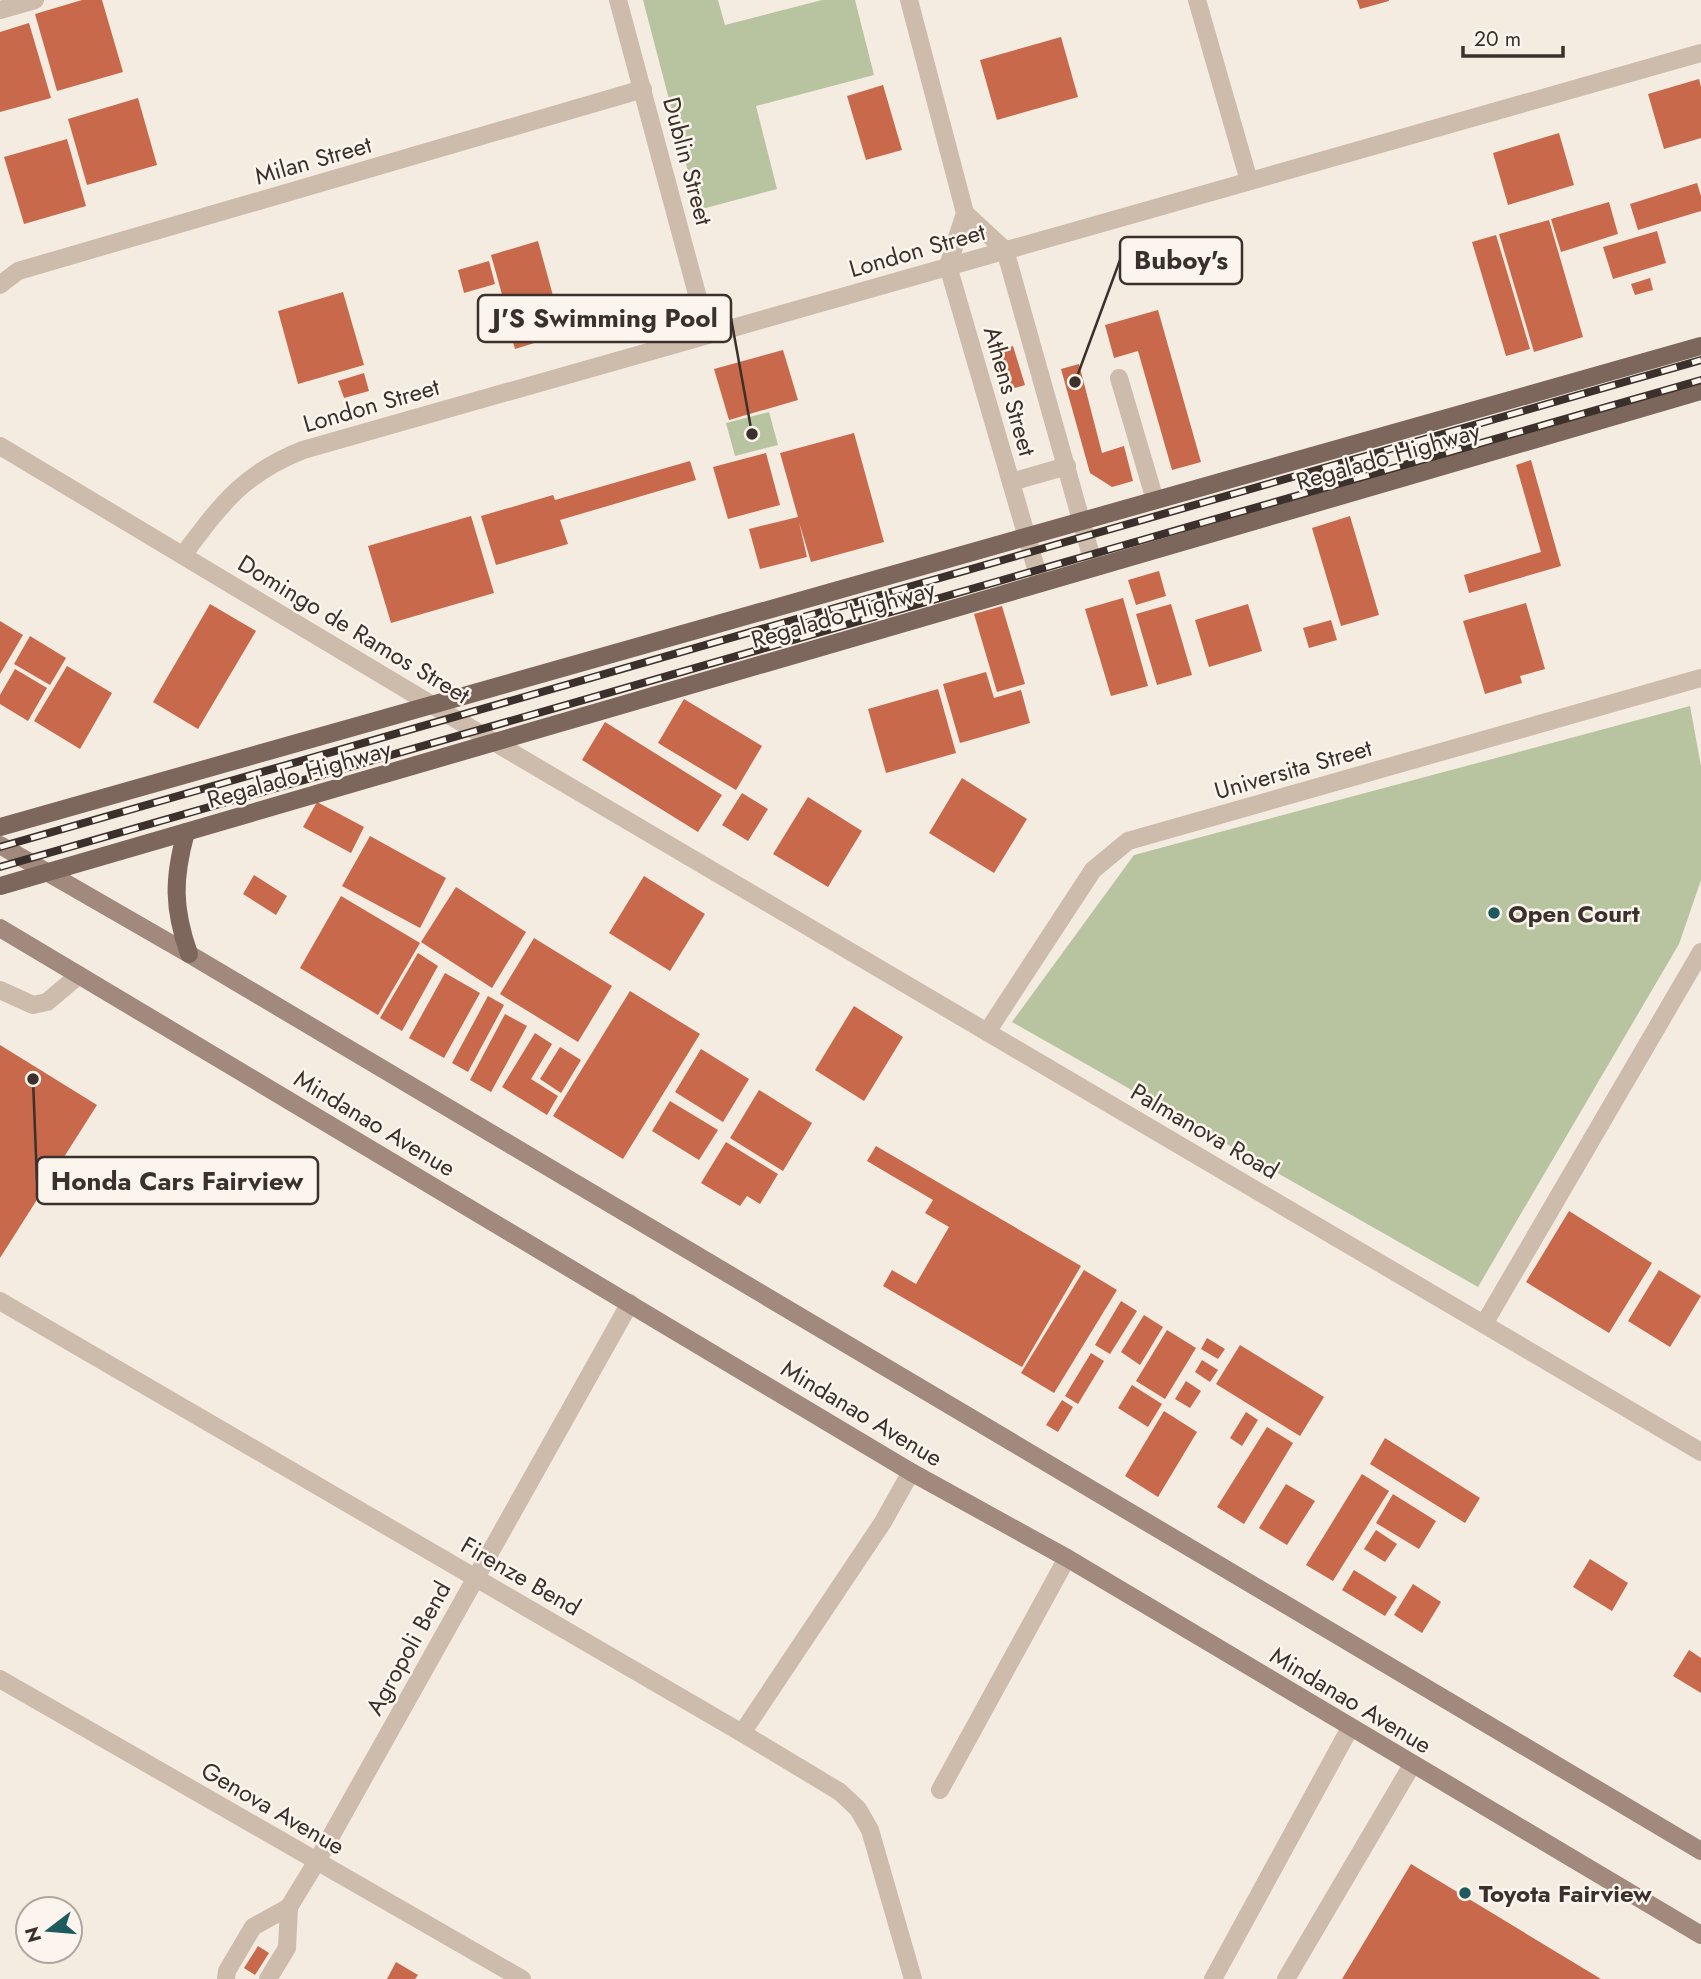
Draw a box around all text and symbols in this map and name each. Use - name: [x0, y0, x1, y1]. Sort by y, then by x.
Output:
- scale bar: [1463, 14, 1563, 58]
- text: 20 m: [1474, 24, 1521, 54]
- street label: Dublin Street: [654, 93, 722, 229]
- street label: Milan Street: [251, 127, 376, 193]
- street label: London Street: [845, 214, 990, 286]
- callout: Buboy's: [1120, 237, 1242, 284]
- text: Buboy's: [1134, 241, 1228, 279]
- callout: J'S Swimming Pool: [478, 295, 731, 342]
- text: J'S Swimming Pool: [487, 299, 718, 337]
- street label: Athens Street: [975, 322, 1045, 460]
- street label: London Street: [299, 369, 444, 441]
- street label: Regalado Highway: [1292, 413, 1485, 499]
- street label: Domingo de Ramos Street: [231, 546, 477, 712]
- street label: Regalado Highway: [747, 571, 940, 657]
- street label: Universita Street: [1210, 730, 1376, 808]
- street label: Regalado Highway: [203, 731, 396, 817]
- place label: Open Court: [1508, 896, 1640, 931]
- marker: Open Court: [1486, 905, 1502, 921]
- street label: Mindanao Avenue: [288, 1061, 462, 1185]
- street label: Palmanova Road: [1124, 1074, 1286, 1188]
- callout: Honda Cars Fairview: [37, 1157, 318, 1204]
- text: Honda Cars Fairview: [51, 1162, 304, 1200]
- street label: Mindanao Avenue: [775, 1351, 949, 1475]
- street label: Firenze Bend: [455, 1528, 587, 1624]
- street label: Agropoli Bend: [357, 1575, 459, 1721]
- street label: Mindanao Avenue: [1264, 1638, 1438, 1762]
- street label: Genova Avenue: [195, 1753, 351, 1863]
- place label: Toyota Fairview: [1479, 1876, 1652, 1911]
- marker: Toyota Fairview: [1457, 1885, 1473, 1901]
- north arrow: [14, 1895, 84, 1965]
- text: N: [18, 1924, 48, 1946]

